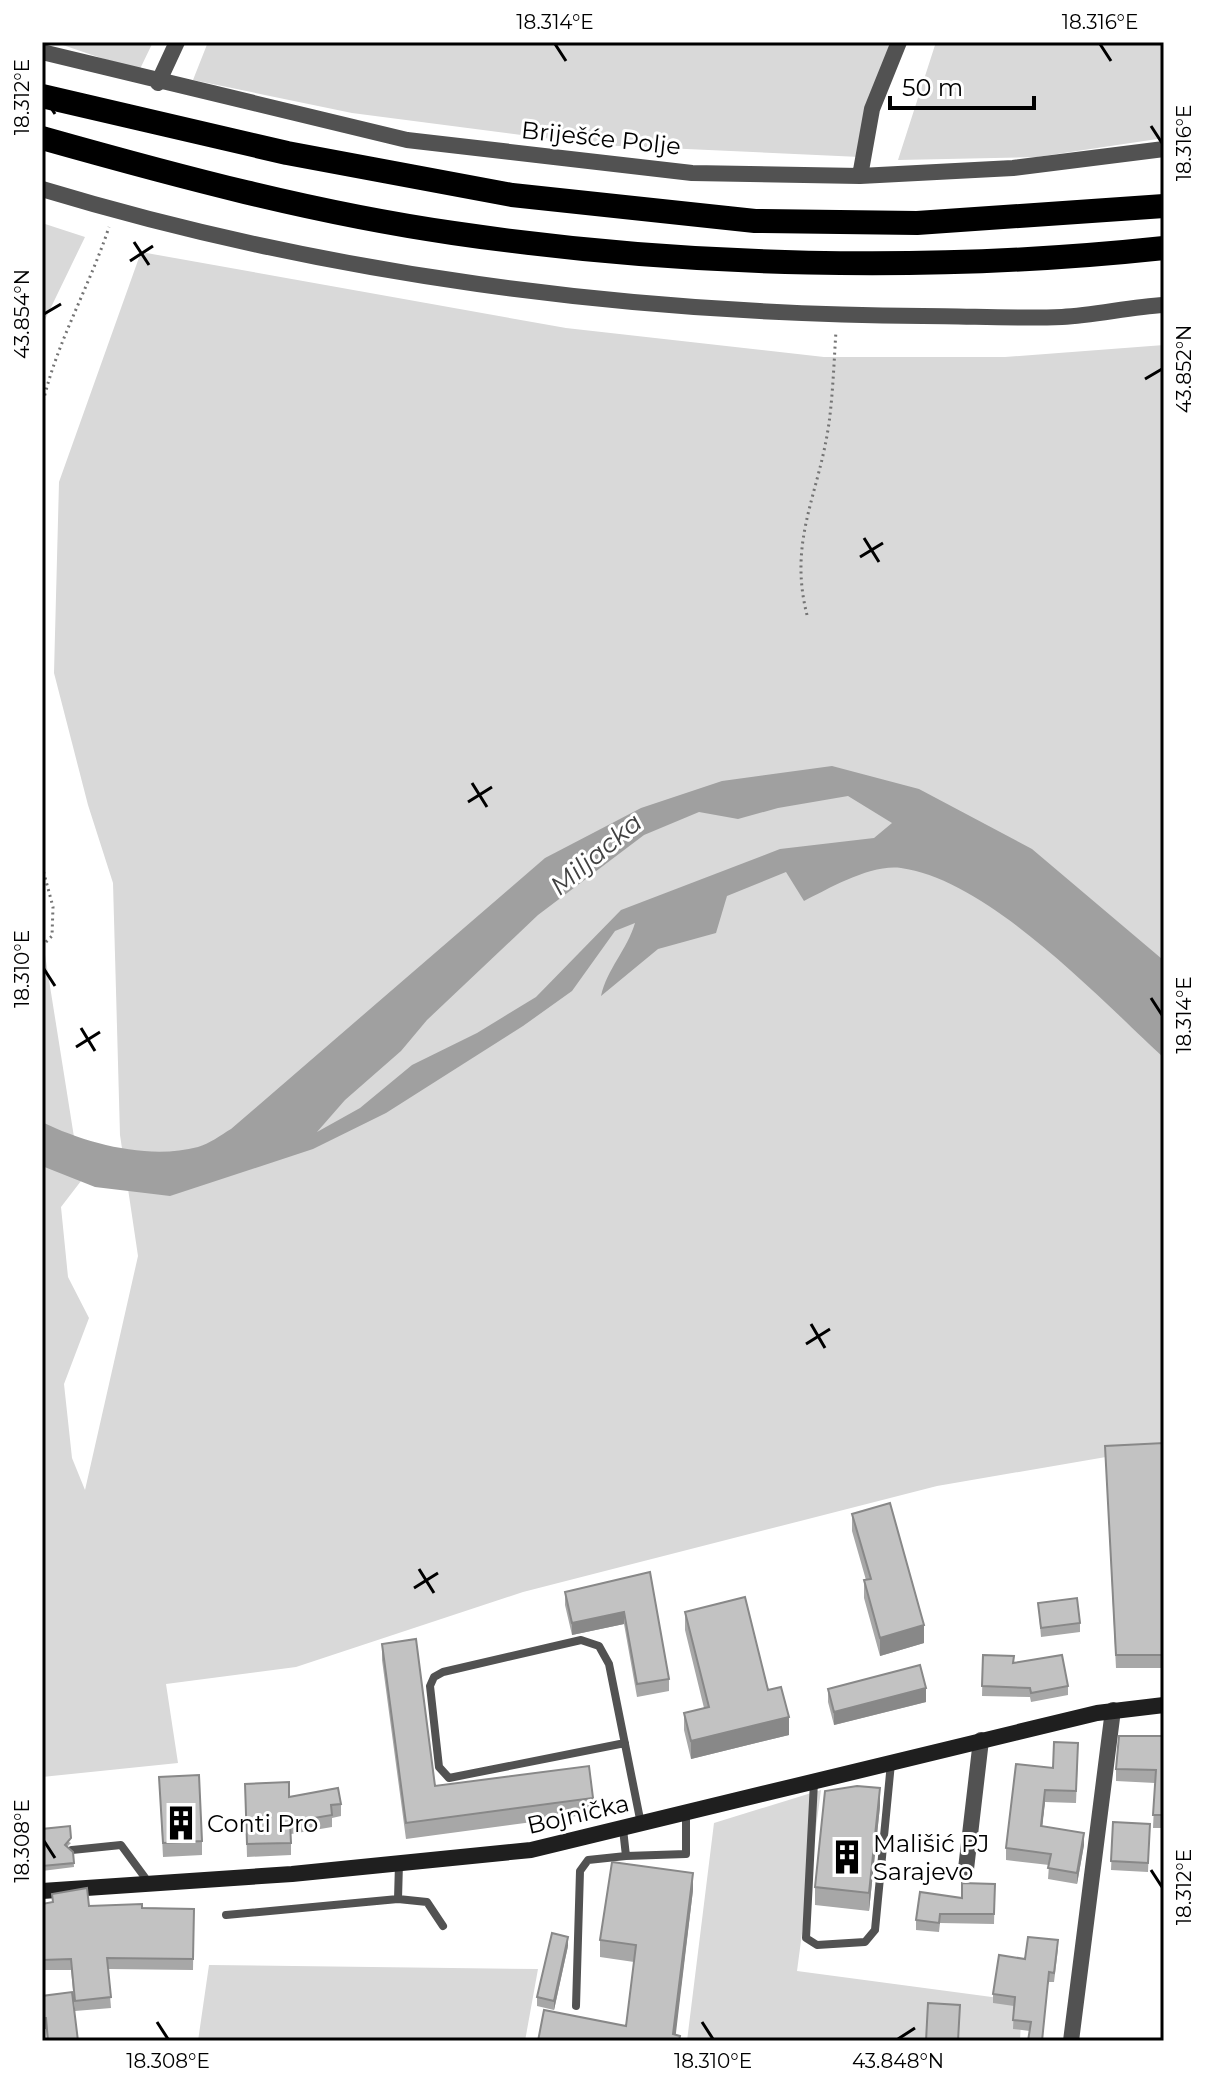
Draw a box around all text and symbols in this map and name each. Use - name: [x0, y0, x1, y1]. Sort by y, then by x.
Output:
- text: 18.314°E: [516, 10, 594, 34]
- text: 18.316°E: [1062, 10, 1138, 34]
- text: 18.312°E: [10, 59, 34, 135]
- scale bar: [890, 60, 1034, 110]
- text: 50 m: [902, 73, 963, 102]
- text: 18.316°E: [1172, 105, 1196, 181]
- street label: Briješće Polje: [520, 115, 682, 161]
- text: 43.854°N: [10, 269, 34, 359]
- text: 43.852°N: [1172, 325, 1196, 413]
- water label: Miljacka: [543, 806, 649, 902]
- text: 18.310°E: [10, 930, 34, 1008]
- text: 18.314°E: [1172, 976, 1196, 1054]
- street label: Bojnička: [524, 1788, 632, 1840]
- text: 18.308°E: [10, 1799, 34, 1883]
- building icon: Conti Pro: [162, 1804, 200, 1842]
- place label: Conti Pro: [207, 1809, 318, 1838]
- place label: Mališić PJ Sarajevo: [873, 1829, 989, 1886]
- building icon: Mališić PJ Sarajevo: [828, 1838, 866, 1876]
- text: 18.312°E: [1172, 1849, 1196, 1925]
- text: 18.308°E: [126, 2049, 210, 2073]
- text: 18.310°E: [674, 2049, 752, 2073]
- text: 43.848°N: [852, 2049, 944, 2073]

